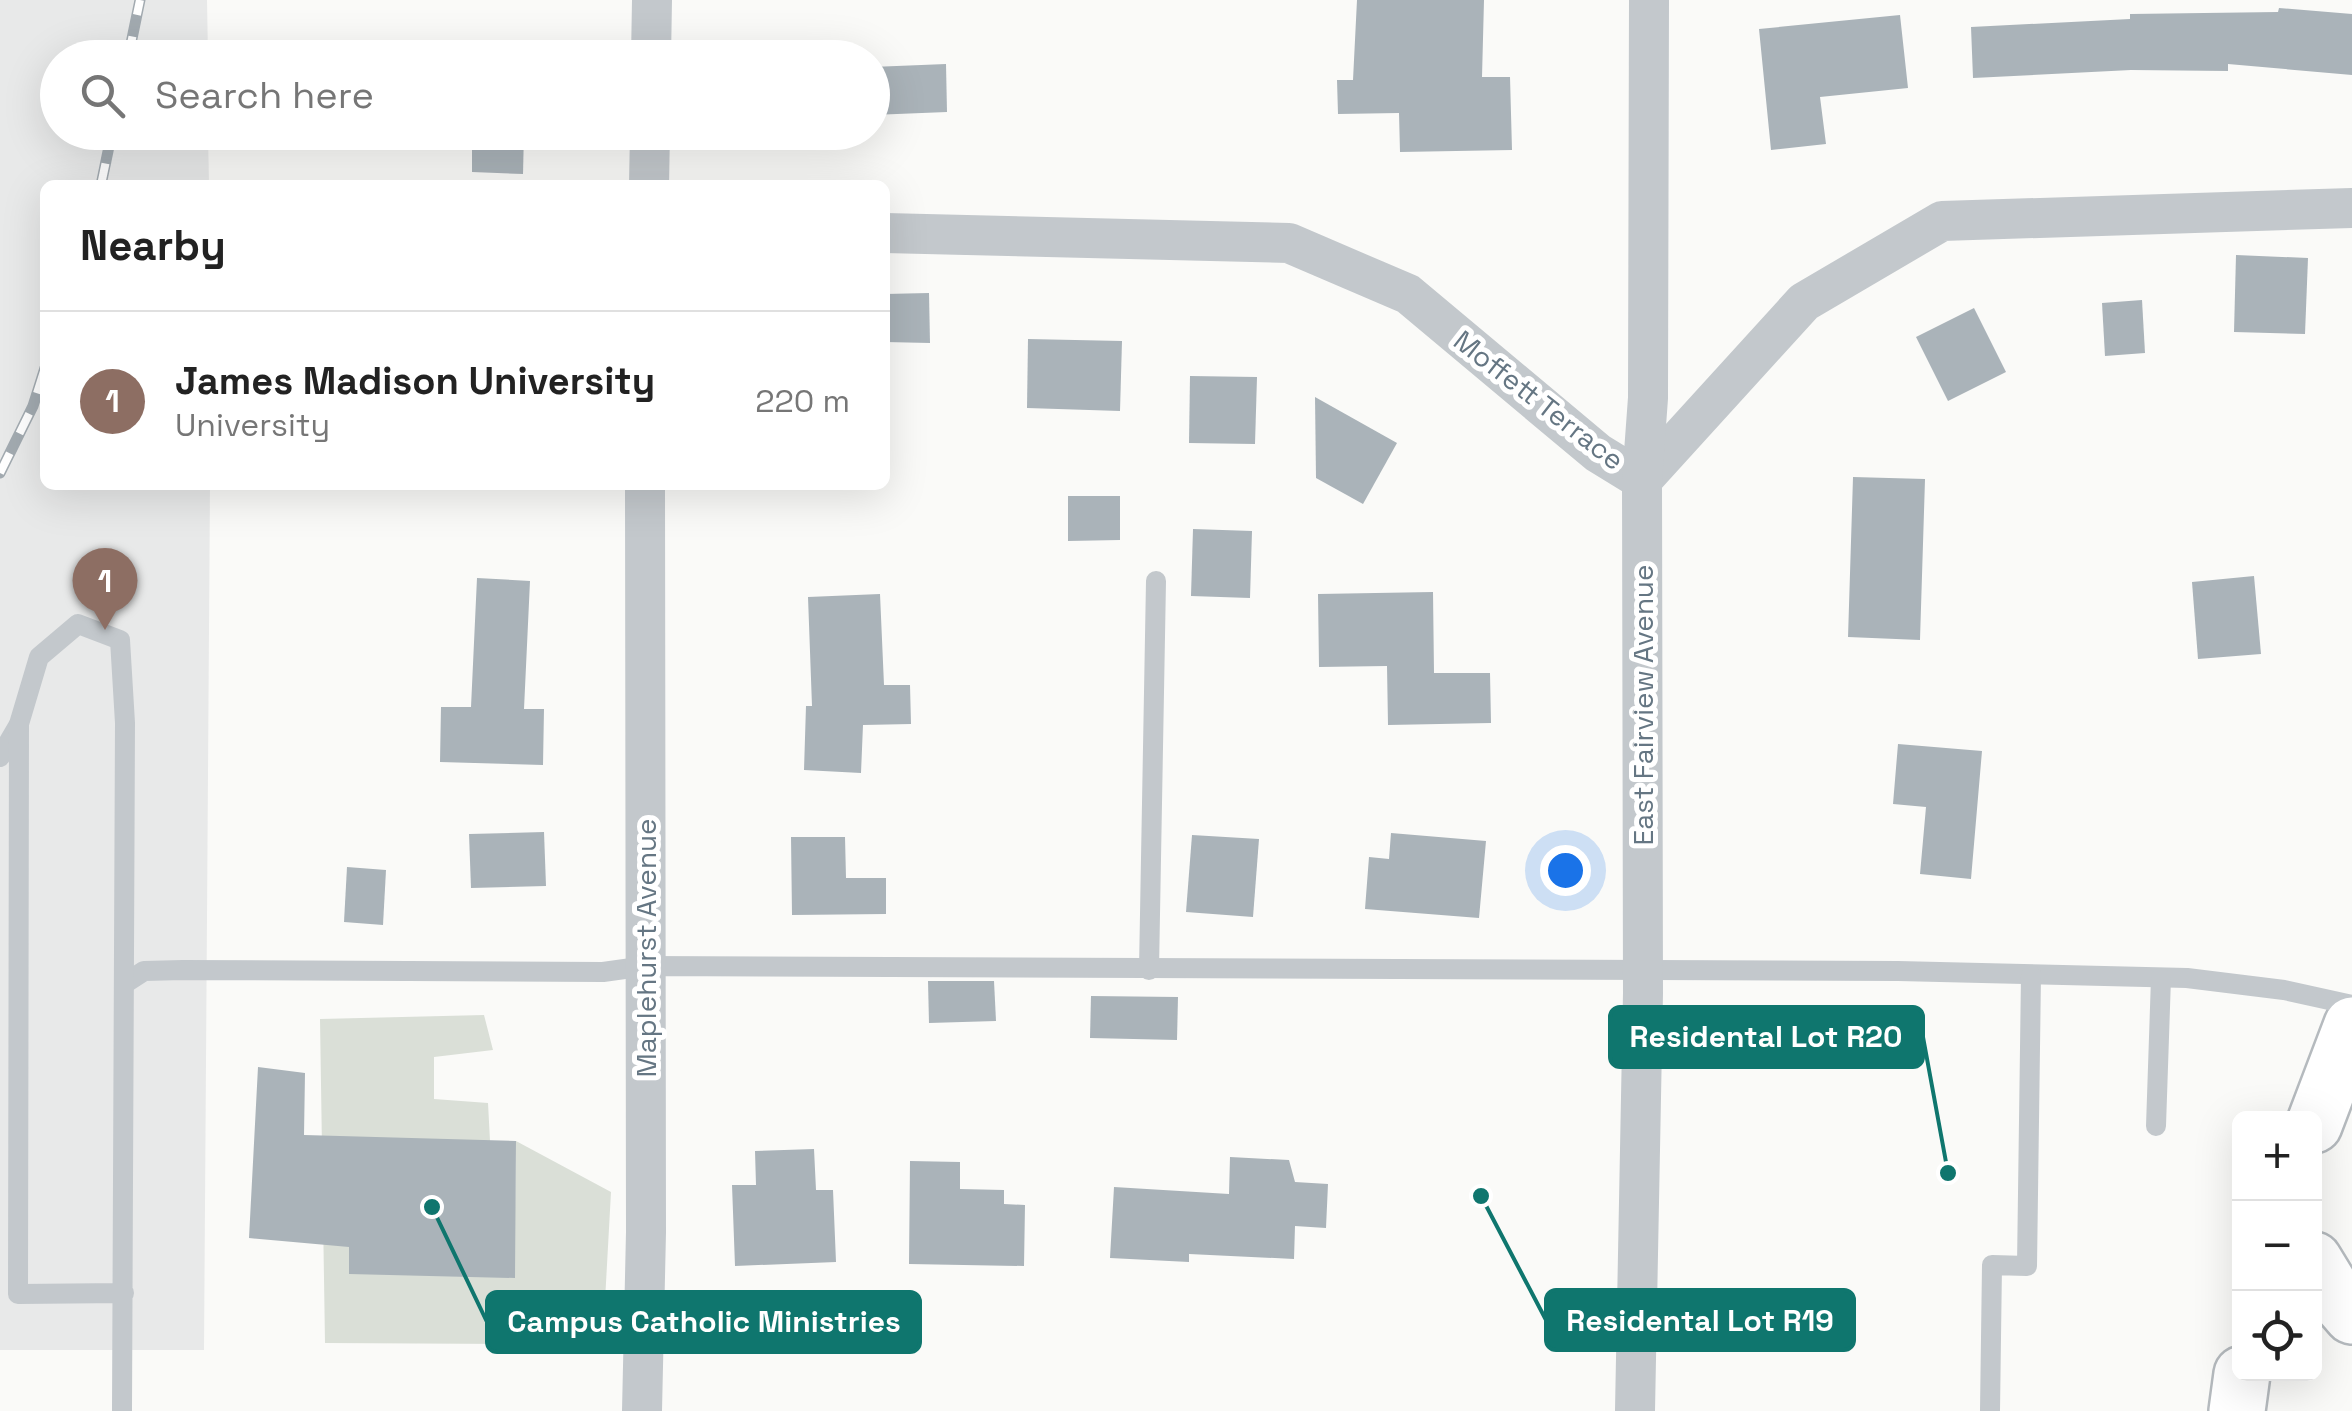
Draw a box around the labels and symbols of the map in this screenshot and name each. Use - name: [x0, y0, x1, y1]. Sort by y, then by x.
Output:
- street label: Moffett Terrace: [1447, 322, 1631, 478]
- pin: 1: [72, 548, 138, 630]
- street label: East Fairview Avenue: [1625, 564, 1661, 846]
- street label: Maplehurst Avenue: [628, 818, 664, 1078]
- your location: [1540, 845, 1591, 896]
- callout: Residental Lot R20: [1610, 1007, 1923, 1067]
- text: Residental Lot R20: [1630, 1017, 1902, 1056]
- callout: Residental Lot R19: [1546, 1290, 1854, 1350]
- callout: Campus Catholic Ministries: [487, 1292, 920, 1352]
- text: Residental Lot R19: [1566, 1301, 1834, 1340]
- text: Campus Catholic Ministries: [507, 1302, 901, 1341]

